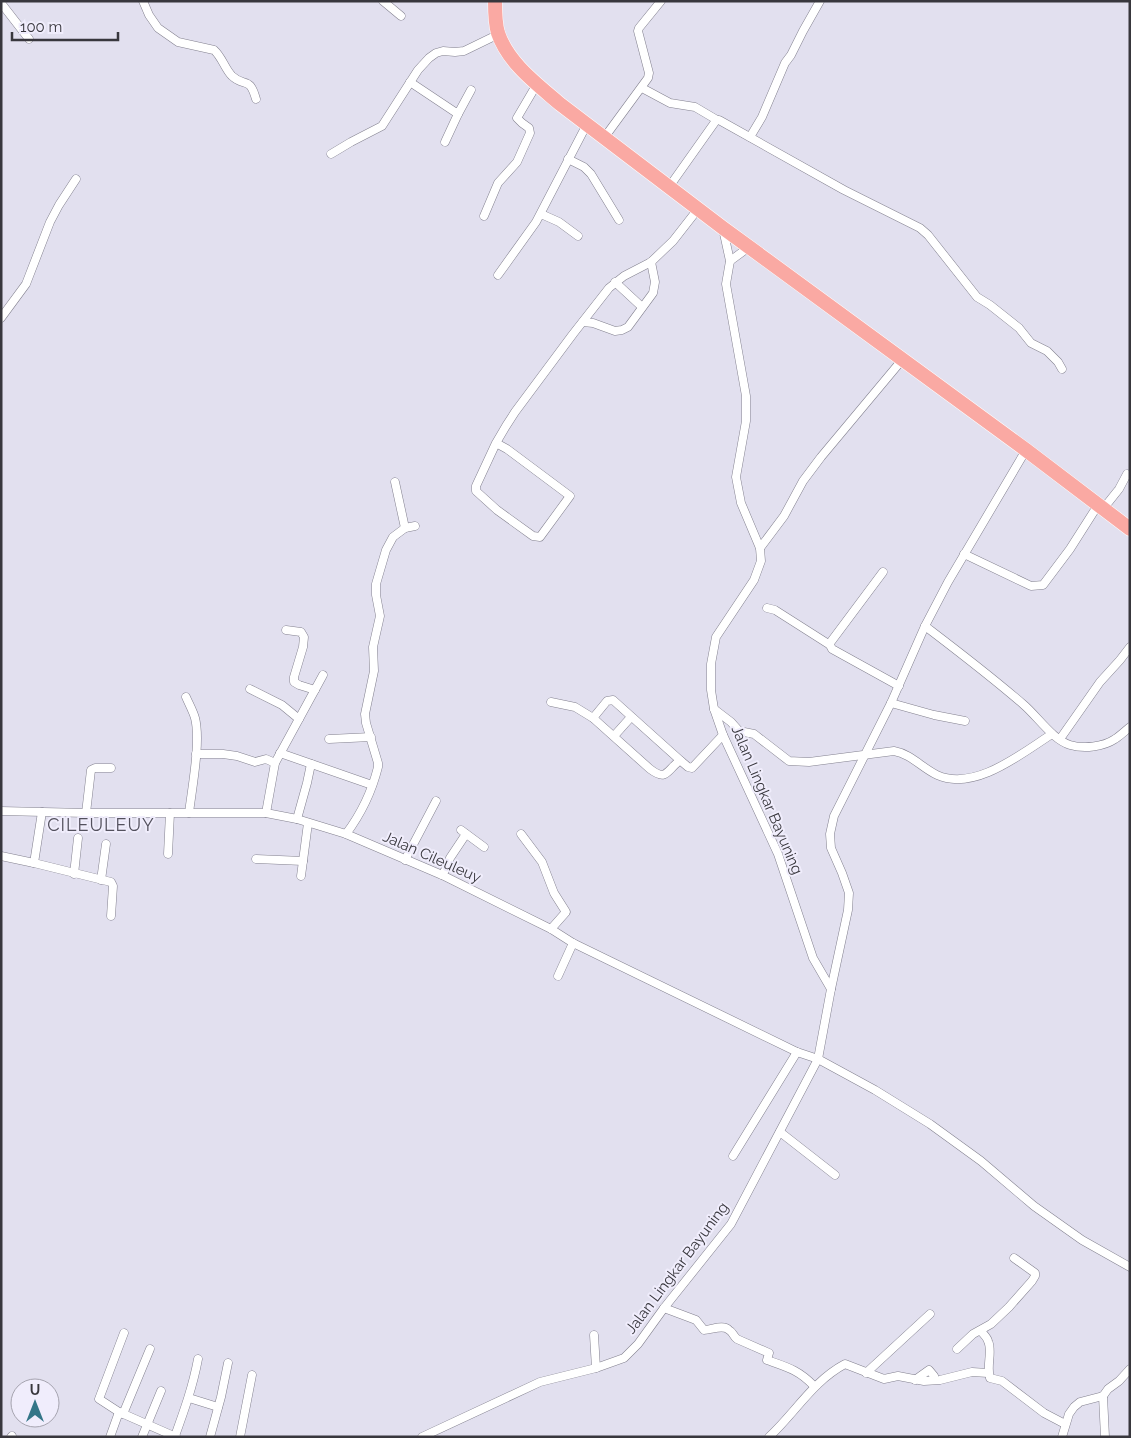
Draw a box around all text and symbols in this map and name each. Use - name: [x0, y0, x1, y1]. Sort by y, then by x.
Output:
- scale bar: [12, 10, 119, 42]
- text: 100 m: [20, 18, 62, 36]
- street label: Jalan Lingkar Bayuning: [727, 723, 807, 877]
- district label: CILEULEUY: [47, 814, 155, 835]
- street label: Jalan Cileuleuy: [380, 827, 484, 887]
- street label: Jalan Lingkar Bayuning: [622, 1199, 732, 1337]
- north arrow: [10, 1378, 60, 1428]
- text: U: [30, 1382, 40, 1398]

